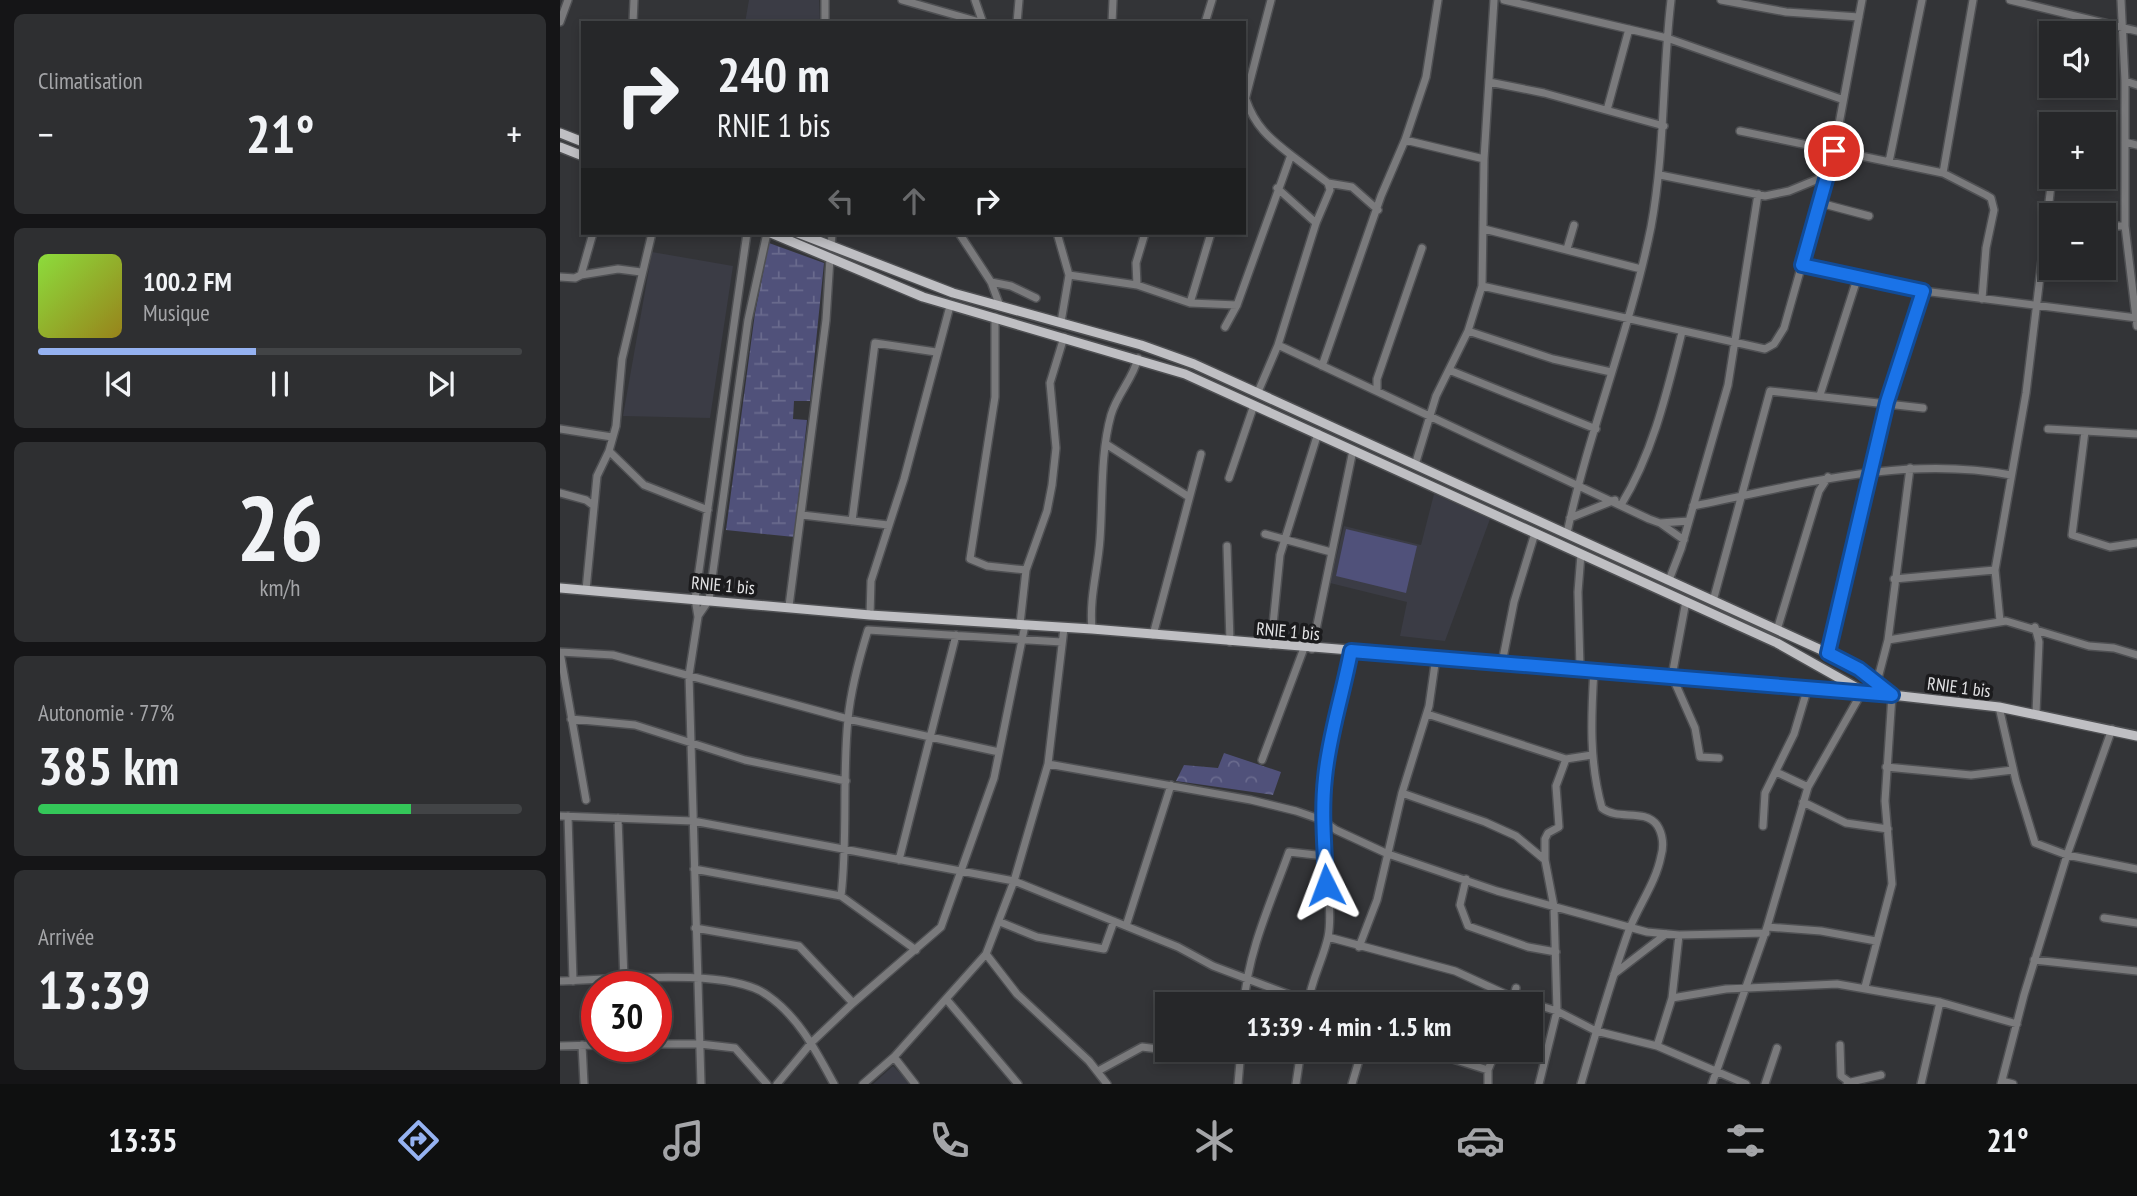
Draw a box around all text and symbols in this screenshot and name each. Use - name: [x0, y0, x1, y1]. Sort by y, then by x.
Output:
- map controls: [2039, 21, 2116, 280]
- button: sound: [2039, 21, 2116, 98]
- text: 240 m: [717, 42, 830, 106]
- icon: right: [602, 49, 693, 140]
- text: Climatisation: [38, 66, 143, 95]
- text: 21°: [246, 100, 314, 167]
- text: RNIE 1 bis: [717, 104, 830, 146]
- text: −: [38, 109, 54, 158]
- text: +: [506, 109, 522, 158]
- button: +: [2039, 112, 2116, 189]
- pin: [1804, 121, 1864, 181]
- icon: arrive: [1815, 132, 1853, 170]
- icon: left: [822, 182, 860, 220]
- icon: ahead: [895, 182, 933, 220]
- icon: right: [968, 182, 1006, 220]
- button: −: [2039, 203, 2116, 280]
- text: 100.2 FM: [143, 265, 232, 298]
- text: Musique: [143, 298, 210, 327]
- icon: previous: [100, 365, 138, 403]
- icon: pause: [261, 365, 299, 403]
- icon: next: [422, 365, 460, 403]
- text: 26: [237, 468, 324, 586]
- street label: RNIE 1 bis: [690, 571, 756, 599]
- text: km/h: [260, 573, 300, 602]
- street label: RNIE 1 bis: [1255, 617, 1321, 645]
- street label: RNIE 1 bis: [1926, 672, 1992, 702]
- text: Autonomie · 77%: [38, 698, 174, 727]
- text: 385 km: [38, 732, 179, 799]
- position arrow: [1289, 848, 1363, 922]
- text: Arrivée: [38, 922, 94, 951]
- text: 13:39: [38, 956, 150, 1023]
- speed limit sign: 30: [581, 971, 672, 1062]
- text: 13:39 · 4 min · 1.5 km: [1247, 1010, 1451, 1043]
- icon: directions: [394, 1116, 443, 1165]
- icon: music: [659, 1116, 708, 1165]
- icon: phone: [925, 1116, 974, 1165]
- icon: climate: [1190, 1116, 1239, 1165]
- icon: car: [1456, 1116, 1505, 1165]
- icon: filters: [1721, 1116, 1770, 1165]
- text: 13:35: [108, 1119, 177, 1161]
- text: 21°: [1987, 1119, 2029, 1161]

